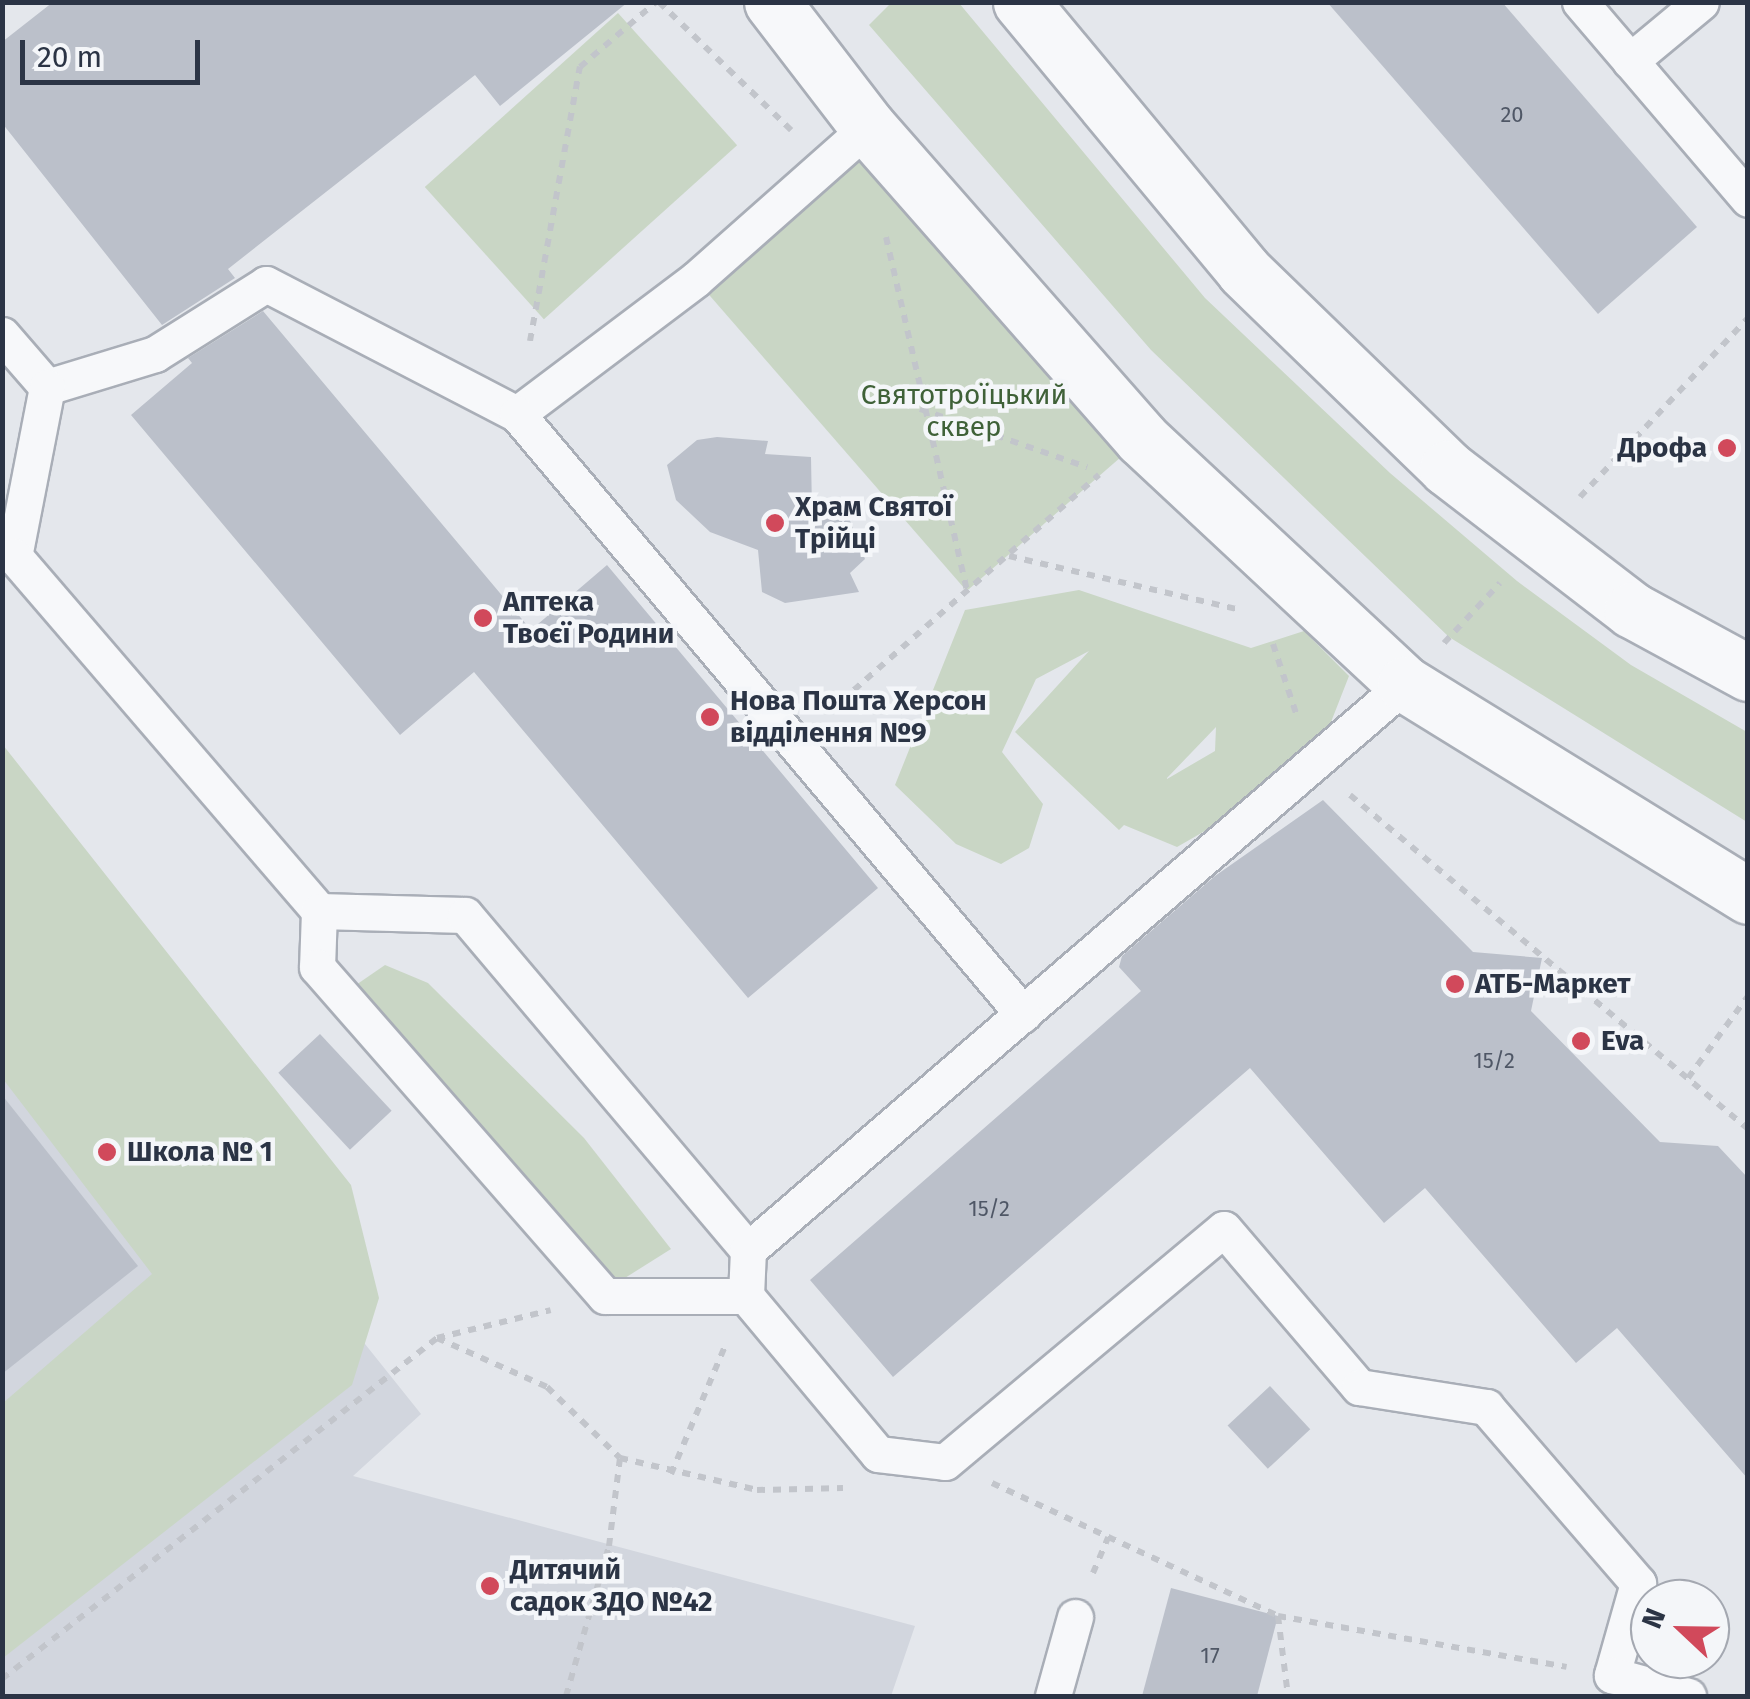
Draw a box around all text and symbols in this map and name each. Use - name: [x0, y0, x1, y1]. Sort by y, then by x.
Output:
- scale bar: [25, 20, 205, 82]
- text: 20 m: [37, 39, 102, 75]
- house number: 20: [1500, 102, 1524, 128]
- park label: Святотроїцький сквер: [861, 378, 1067, 444]
- place label: Дрофа: [1618, 431, 1707, 465]
- marker: Дрофа: [1716, 437, 1738, 459]
- place label: Храм Святої Трійці: [795, 490, 952, 556]
- marker: Храм Святої Трійці: [764, 512, 786, 534]
- place label: Аптека Твоєї Родини: [503, 585, 674, 651]
- marker: Аптека Твоєї Родини: [472, 607, 494, 629]
- place label: Нова Пошта Херсон відділення №9: [730, 684, 987, 750]
- marker: Нова Пошта Херсон відділення №9: [699, 706, 721, 728]
- place label: АТБ-Маркет: [1475, 967, 1630, 1001]
- marker: АТБ-Маркет: [1444, 973, 1466, 995]
- place label: Eva: [1601, 1024, 1644, 1058]
- marker: Eva: [1570, 1030, 1592, 1052]
- house number: 15/2: [1473, 1048, 1515, 1074]
- place label: Школа № 1: [127, 1135, 273, 1169]
- marker: Школа № 1: [96, 1141, 118, 1163]
- house number: 15/2: [968, 1196, 1010, 1222]
- place label: Дитячий садок ЗДО №42: [510, 1553, 712, 1619]
- marker: Дитячий садок ЗДО №42: [479, 1575, 501, 1597]
- north arrow: [1630, 1579, 1730, 1679]
- text: N: [1635, 1604, 1672, 1633]
- house number: 17: [1200, 1643, 1220, 1669]

